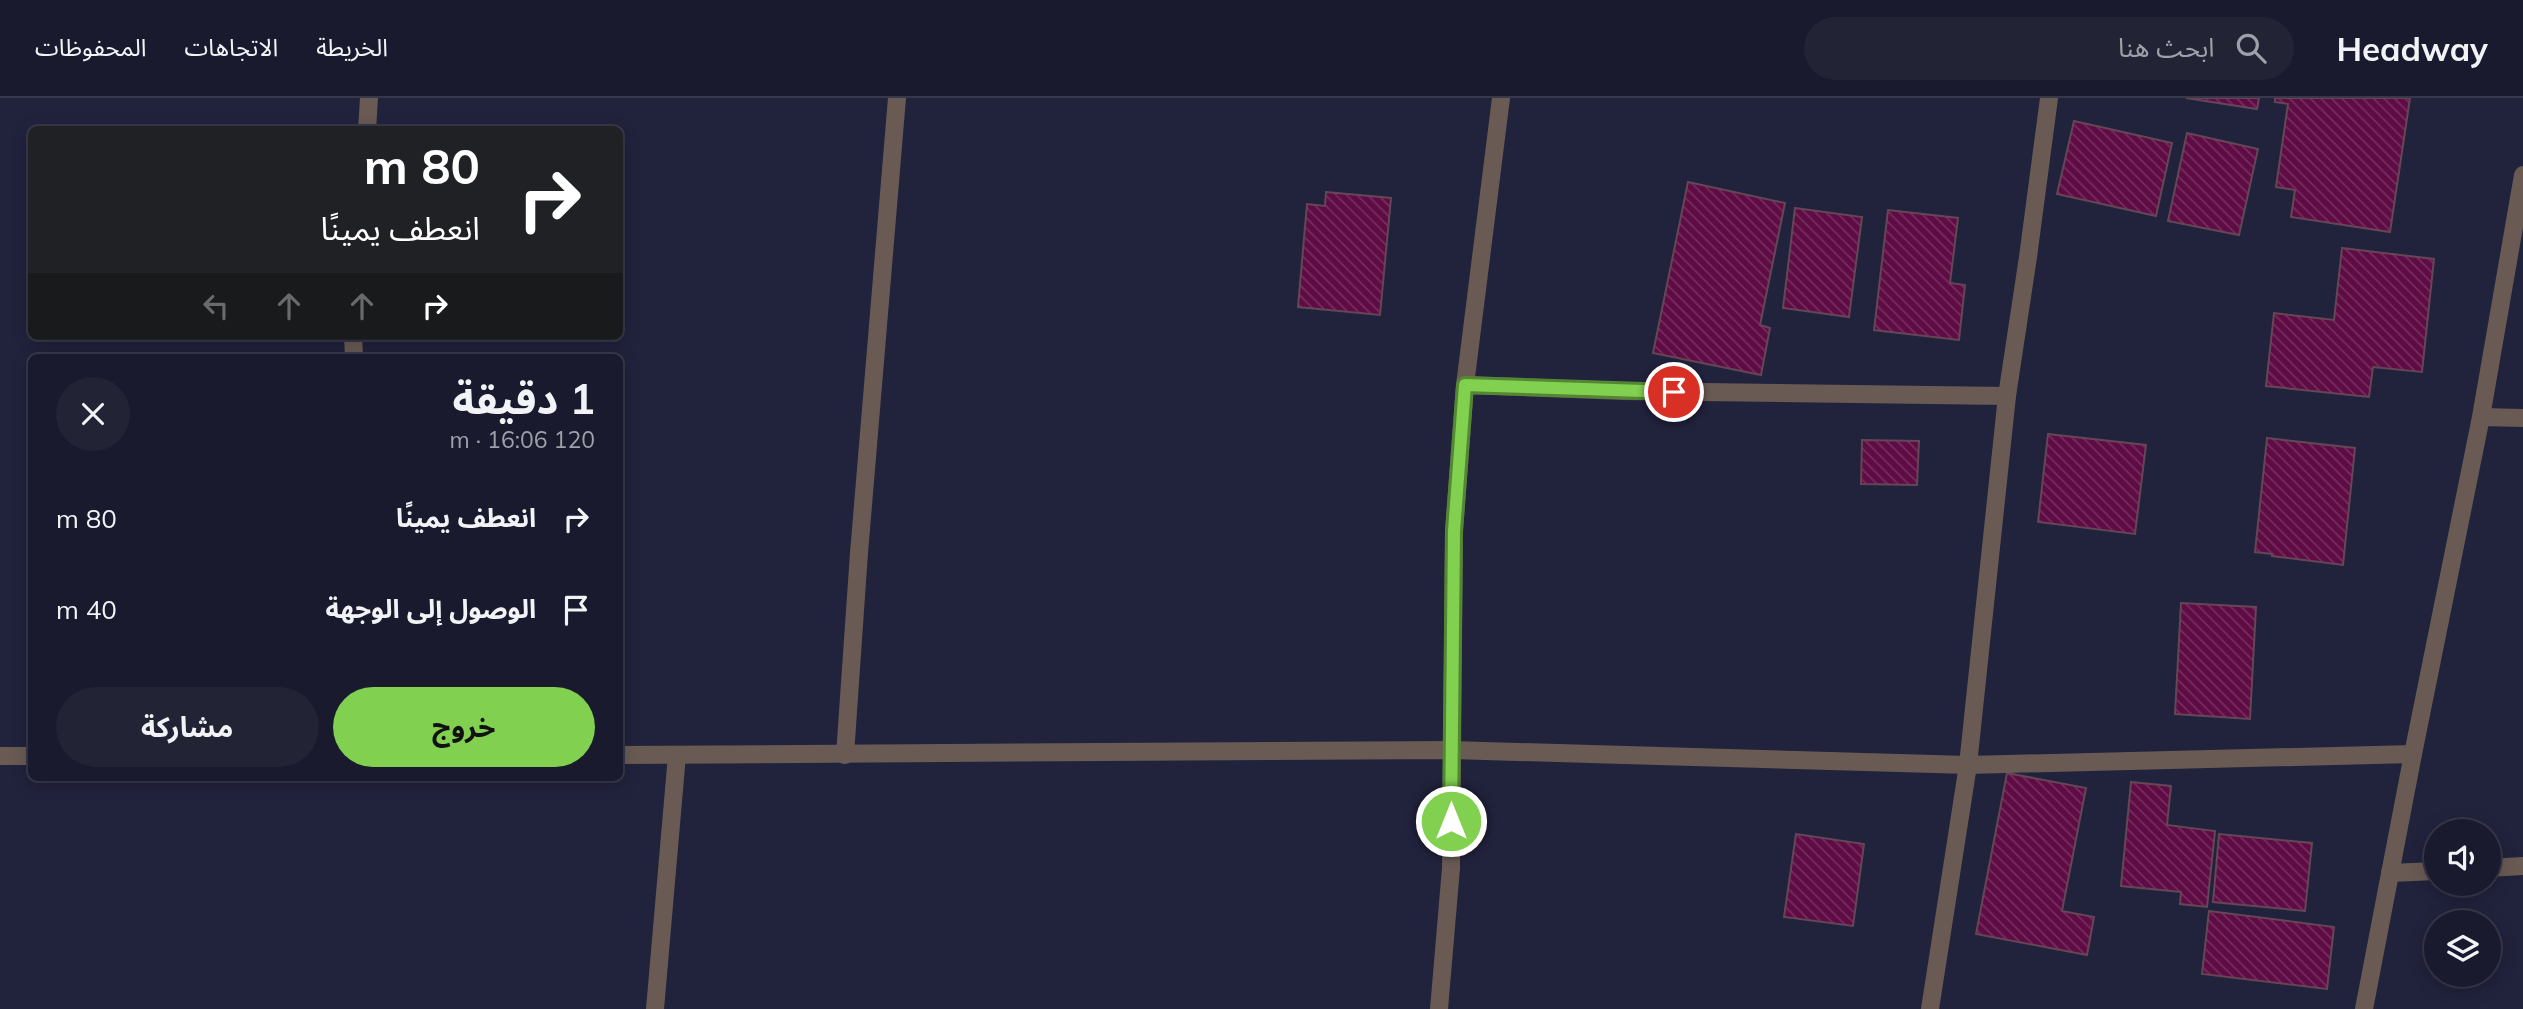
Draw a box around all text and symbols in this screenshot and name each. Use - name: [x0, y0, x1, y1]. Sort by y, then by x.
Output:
- search box: [1804, 17, 2294, 80]
- text: Headway: [2336, 28, 2488, 69]
- icon: search: [2232, 29, 2270, 67]
- text: ابحث هنا: [2118, 31, 2214, 64]
- text: المحفوظات: [35, 32, 146, 62]
- text: الاتجاهات: [184, 32, 278, 62]
- text: الخريطة: [316, 32, 388, 62]
- text: 80 m: [364, 135, 480, 196]
- icon: right: [504, 154, 595, 245]
- text: انعطف يمينًا: [321, 208, 480, 248]
- icon: left: [197, 287, 235, 325]
- icon: ahead: [270, 287, 308, 325]
- icon: ahead: [343, 287, 381, 325]
- icon: right: [416, 287, 454, 325]
- pin: [1644, 362, 1704, 422]
- text: 1 دقيقة: [453, 372, 595, 425]
- icon: arrive: [1655, 373, 1693, 411]
- button: close: [56, 377, 130, 451]
- text: 120 m · 16:06: [450, 425, 595, 454]
- icon: right: [557, 500, 595, 538]
- text: انعطف يمينًا: [396, 501, 536, 534]
- text: 80 m: [56, 502, 117, 535]
- icon: arrive: [557, 591, 595, 629]
- text: الوصول إلى الوجهة: [325, 592, 536, 625]
- text: 40 m: [56, 593, 117, 626]
- button: مشاركة: [56, 687, 319, 767]
- button: خروج: [333, 687, 595, 767]
- position arrow: [1414, 784, 1488, 858]
- map controls: [2424, 819, 2501, 987]
- button: sound: [2424, 819, 2501, 896]
- button: layers: [2424, 910, 2501, 987]

